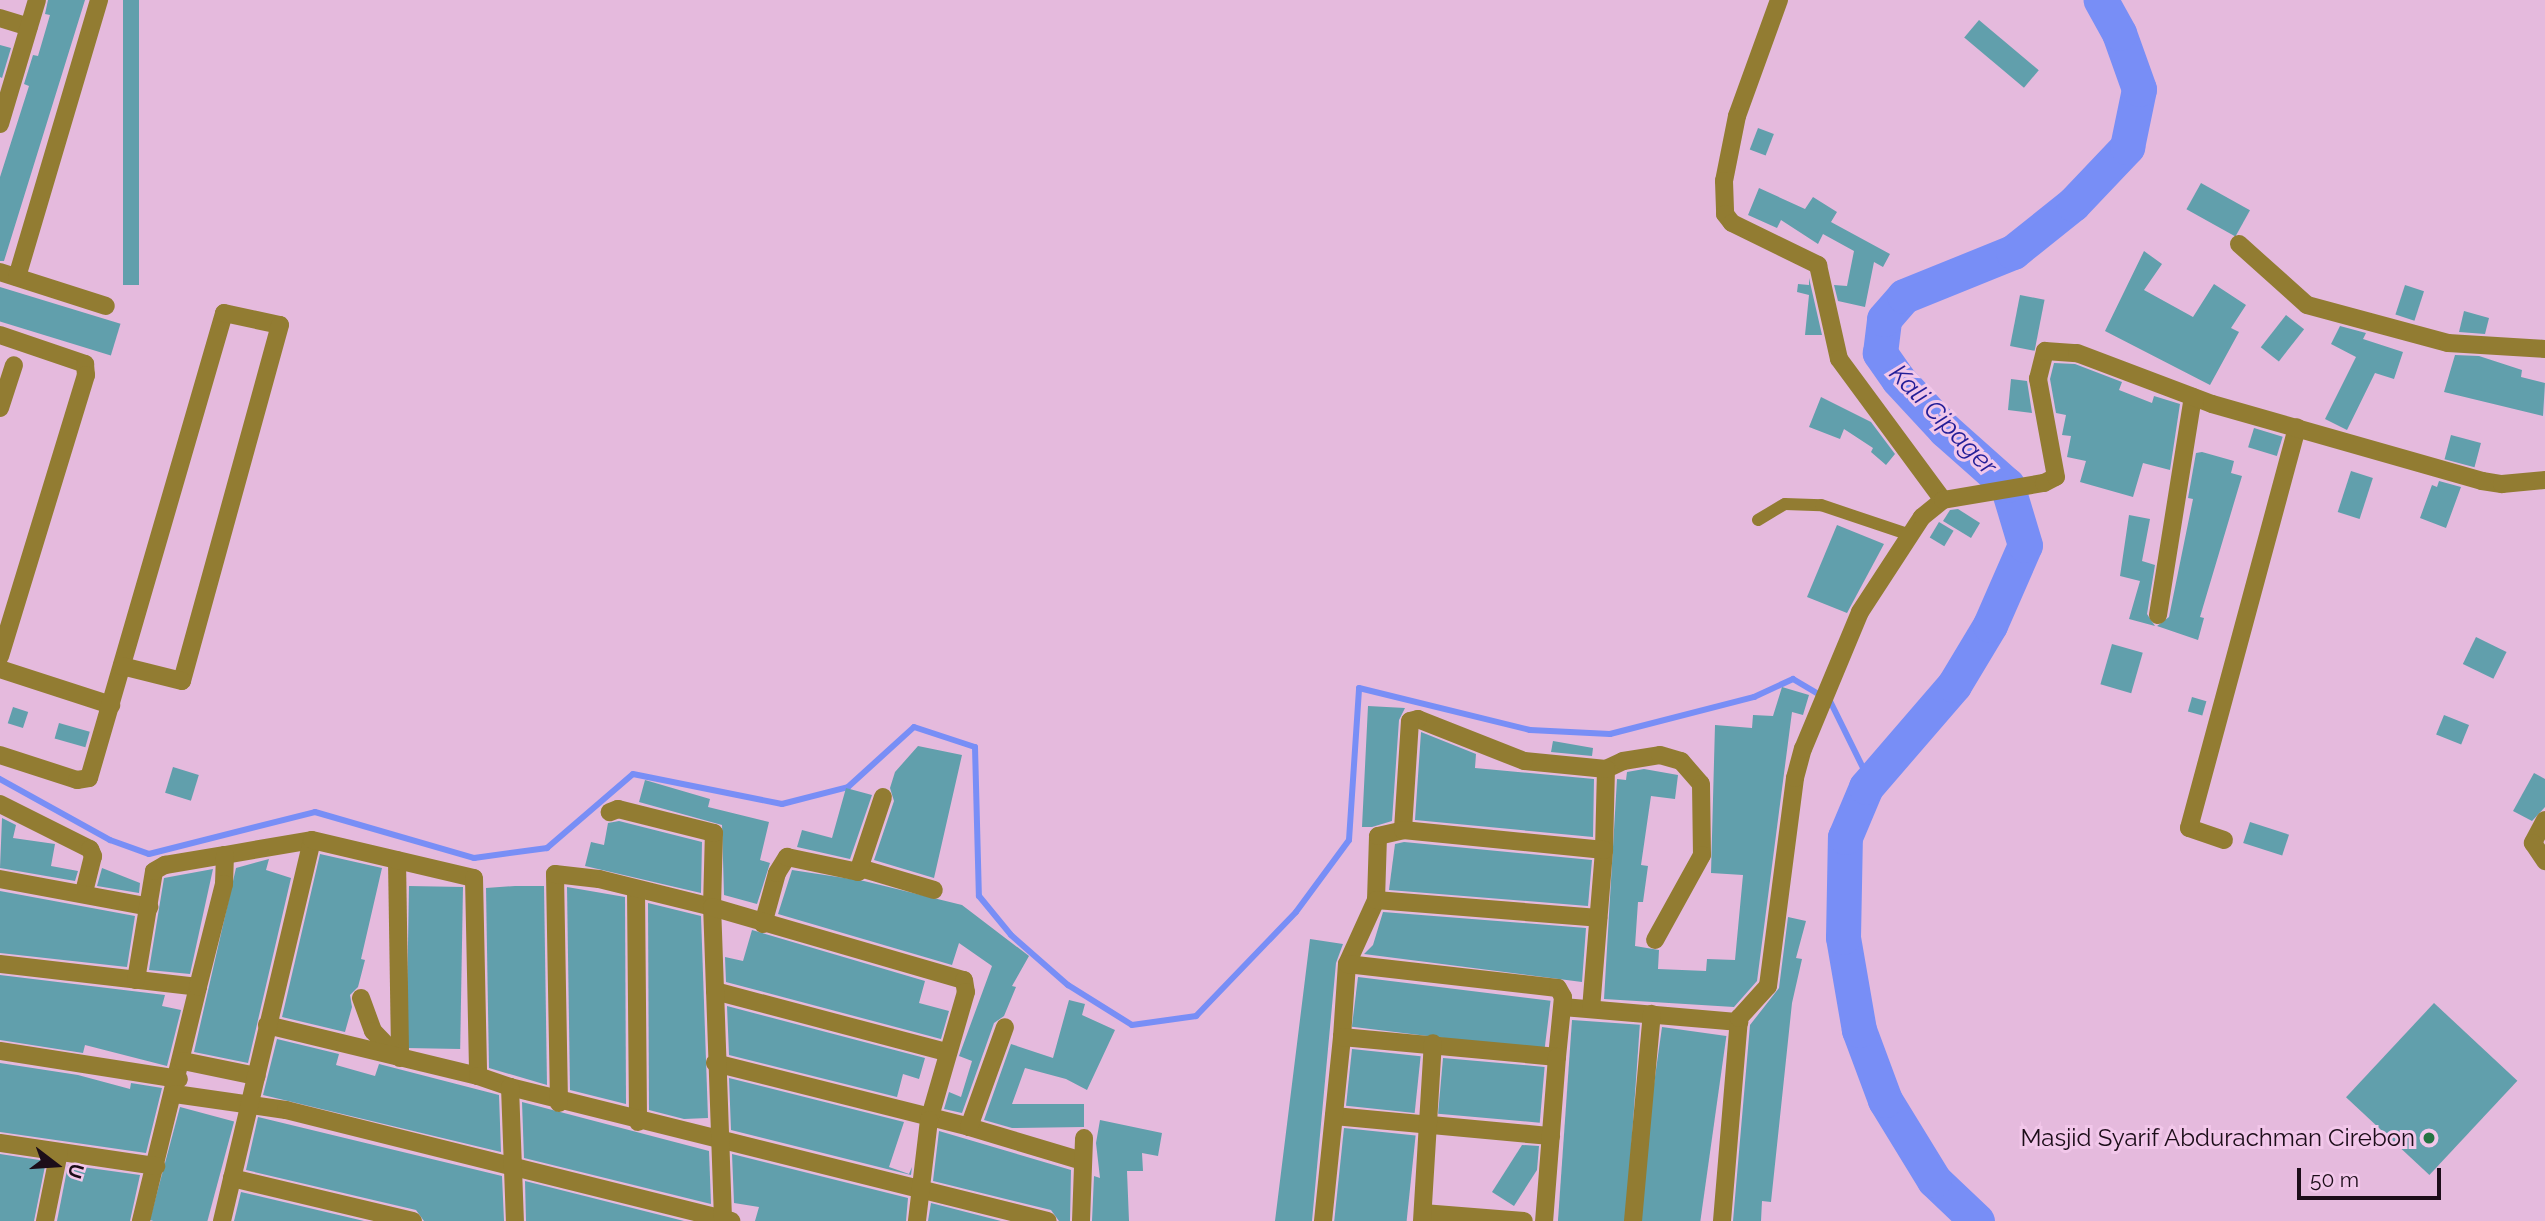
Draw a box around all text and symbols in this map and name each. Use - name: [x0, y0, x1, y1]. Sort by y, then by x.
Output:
- water label: Kali Cipager: [1883, 358, 2003, 482]
- place label: Masjid Syarif Abdurachman Cirebon: [2019, 1124, 2415, 1152]
- north arrow: [21, 1130, 91, 1200]
- marker: Masjid Syarif Abdurachman Cirebon: [2421, 1130, 2437, 1146]
- scale bar: [2300, 1154, 2444, 1198]
- text: U: [63, 1161, 89, 1181]
- text: 50 m: [2310, 1167, 2359, 1192]

